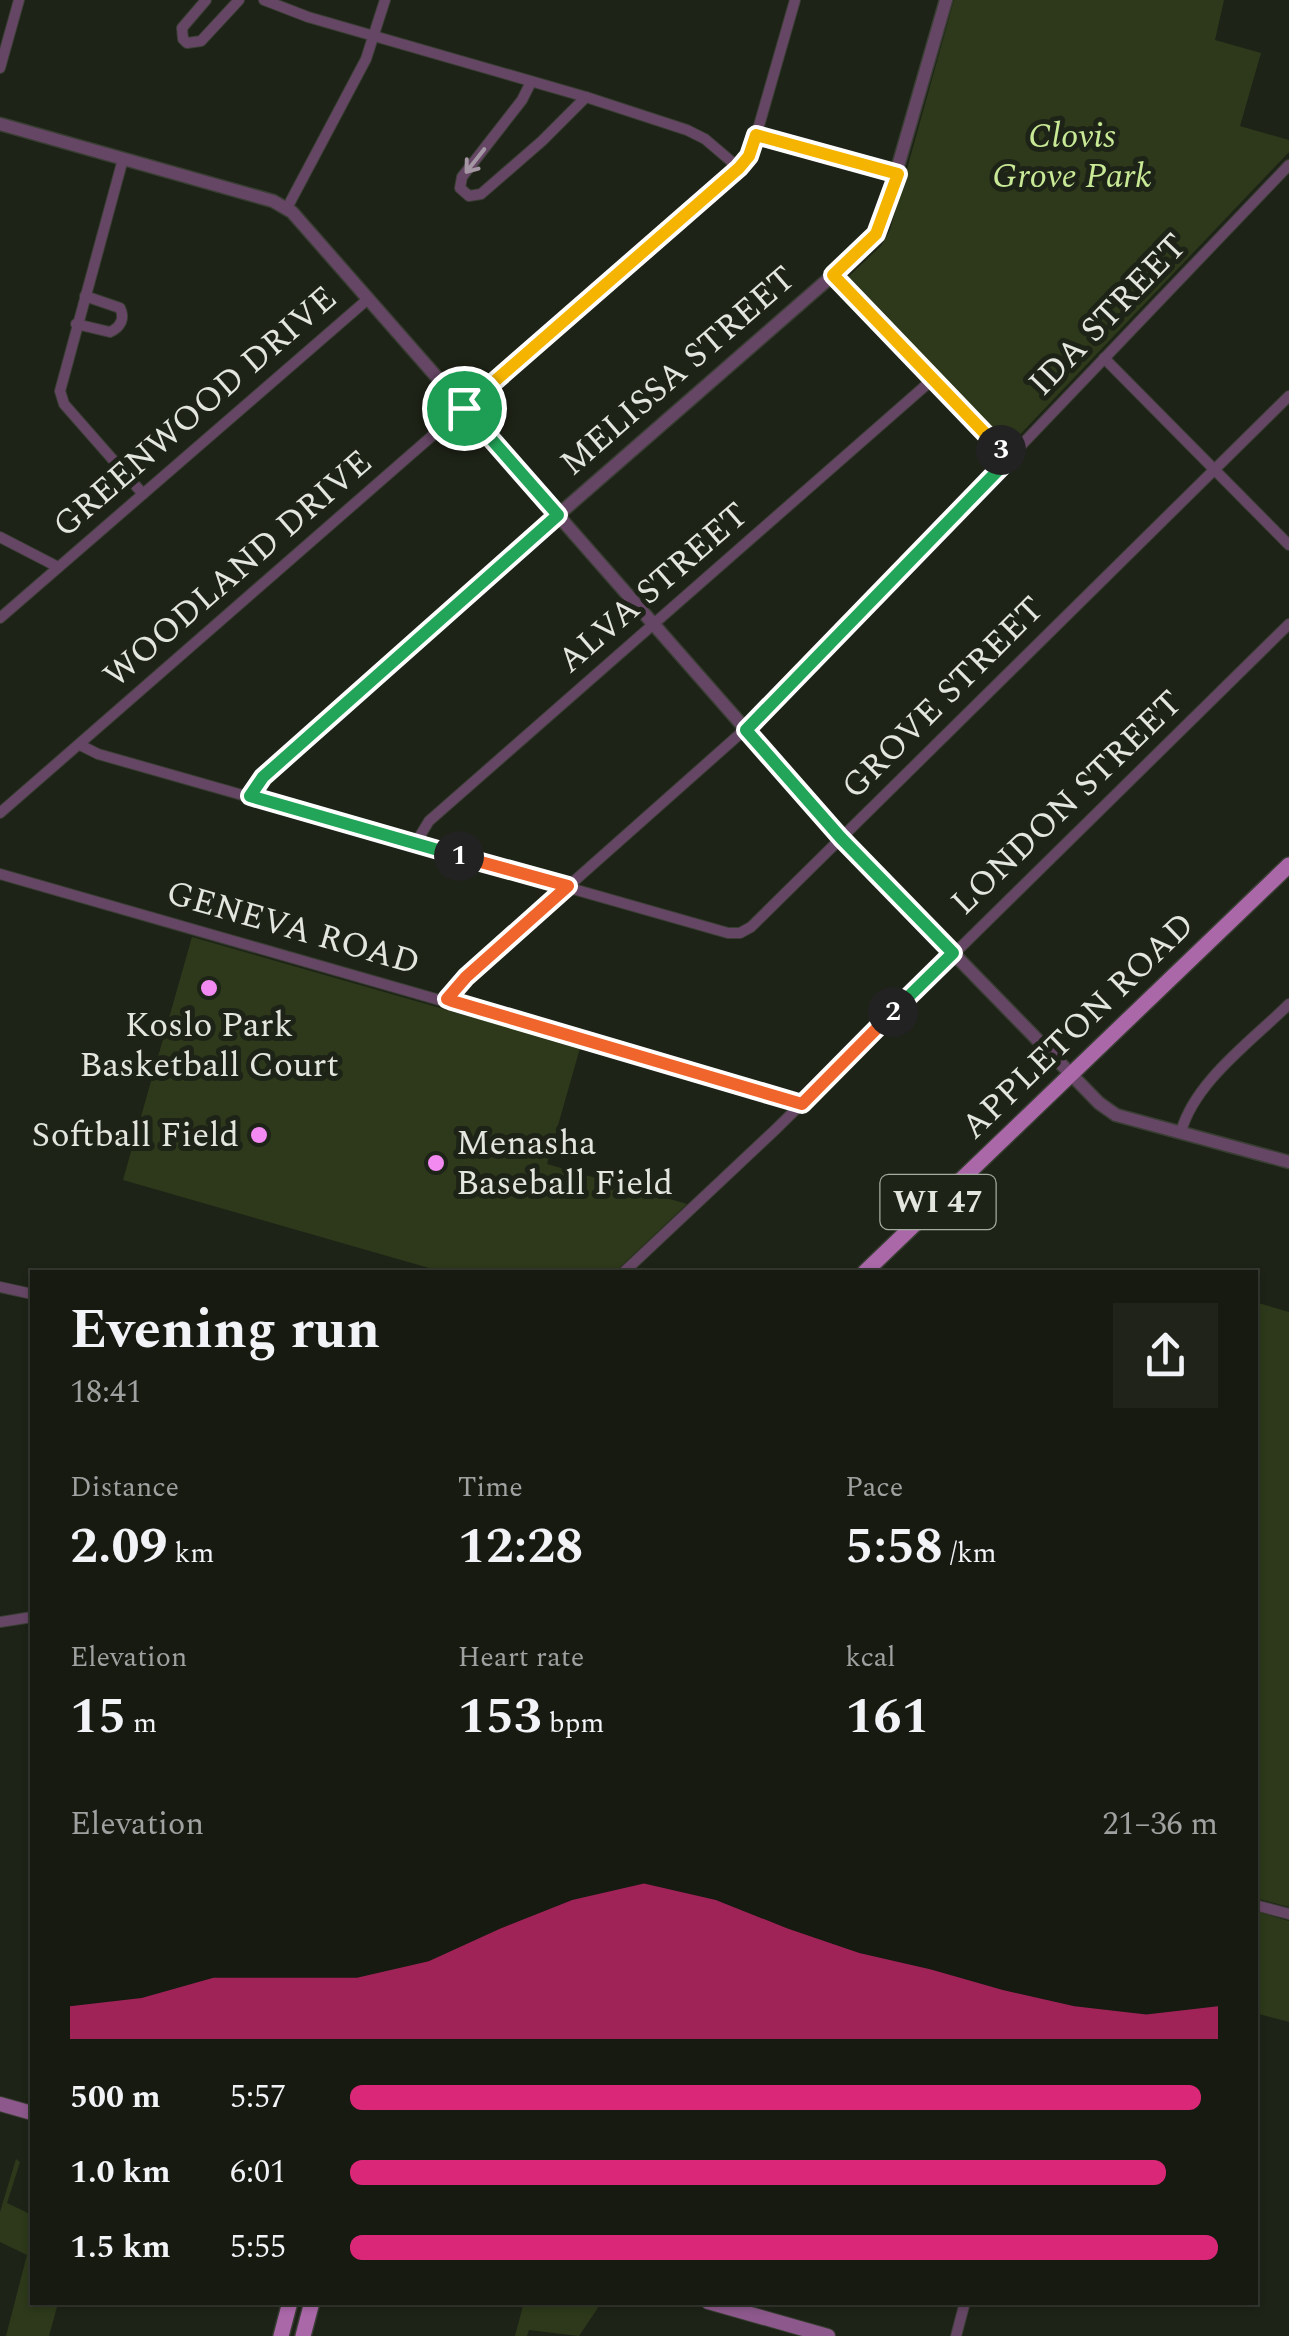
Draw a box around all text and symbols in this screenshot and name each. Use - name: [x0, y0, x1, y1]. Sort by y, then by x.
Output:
- park label: Clovis Grove Park: [992, 110, 1152, 203]
- one-way arrow: [464, 147, 485, 174]
- street label: IDA STREET: [1016, 221, 1200, 409]
- street label: MELISSA STREET: [548, 253, 808, 489]
- street label: GREENWOOD DRIVE: [41, 273, 349, 551]
- pin: [422, 366, 507, 451]
- icon: arrive: [437, 381, 492, 436]
- pin: 3: [976, 425, 1026, 475]
- text: 3: [993, 428, 1009, 471]
- street label: WOODLAND DRIVE: [92, 437, 384, 701]
- street label: ALVA STREET: [545, 490, 761, 686]
- street label: GROVE STREET: [829, 584, 1057, 812]
- street label: LONDON STREET: [939, 678, 1195, 928]
- pin: 1: [434, 831, 484, 881]
- text: 1: [451, 834, 467, 877]
- street label: GENEVA ROAD: [160, 866, 426, 990]
- street label: APPLETON ROAD: [949, 900, 1207, 1152]
- marker: Koslo Park Basketball Court: [198, 977, 220, 999]
- pin: 2: [868, 987, 918, 1037]
- text: 2: [885, 990, 901, 1033]
- place label: Koslo Park Basketball Court: [79, 999, 339, 1092]
- place label: Softball Field: [32, 1109, 239, 1162]
- place label: Menasha Baseball Field: [456, 1117, 673, 1210]
- marker: Softball Field: [248, 1124, 270, 1146]
- marker: Menasha Baseball Field: [425, 1152, 447, 1174]
- road number: WI 47: [880, 1175, 996, 1229]
- text: Evening run: [70, 1289, 380, 1372]
- button: share: [1113, 1303, 1218, 1408]
- text: 18:41: [70, 1368, 142, 1417]
- text: Distance: [70, 1466, 179, 1509]
- text: Time: [458, 1466, 523, 1509]
- text: Pace: [845, 1466, 903, 1509]
- text: 2.09: [70, 1509, 168, 1585]
- text: 12:28: [458, 1509, 583, 1585]
- text: 5:58: [845, 1509, 943, 1585]
- text: km: [168, 1532, 214, 1575]
- text: /km: [943, 1532, 997, 1575]
- text: Elevation: [70, 1636, 187, 1679]
- text: Heart rate: [458, 1636, 584, 1679]
- text: kcal: [845, 1636, 896, 1679]
- text: 15: [70, 1679, 126, 1755]
- text: 153: [458, 1679, 542, 1755]
- text: 161: [845, 1679, 929, 1755]
- text: m: [126, 1702, 157, 1745]
- text: bpm: [542, 1702, 604, 1745]
- text: Elevation: [70, 1800, 204, 1849]
- text: 21–36 m: [1102, 1800, 1218, 1849]
- text: 500 m: [70, 2073, 161, 2122]
- text: 5:57: [230, 2073, 286, 2122]
- text: 1.0 km: [70, 2148, 171, 2197]
- text: 6:01: [230, 2148, 286, 2197]
- text: 1.5 km: [70, 2223, 171, 2272]
- text: 5:55: [230, 2223, 286, 2272]

